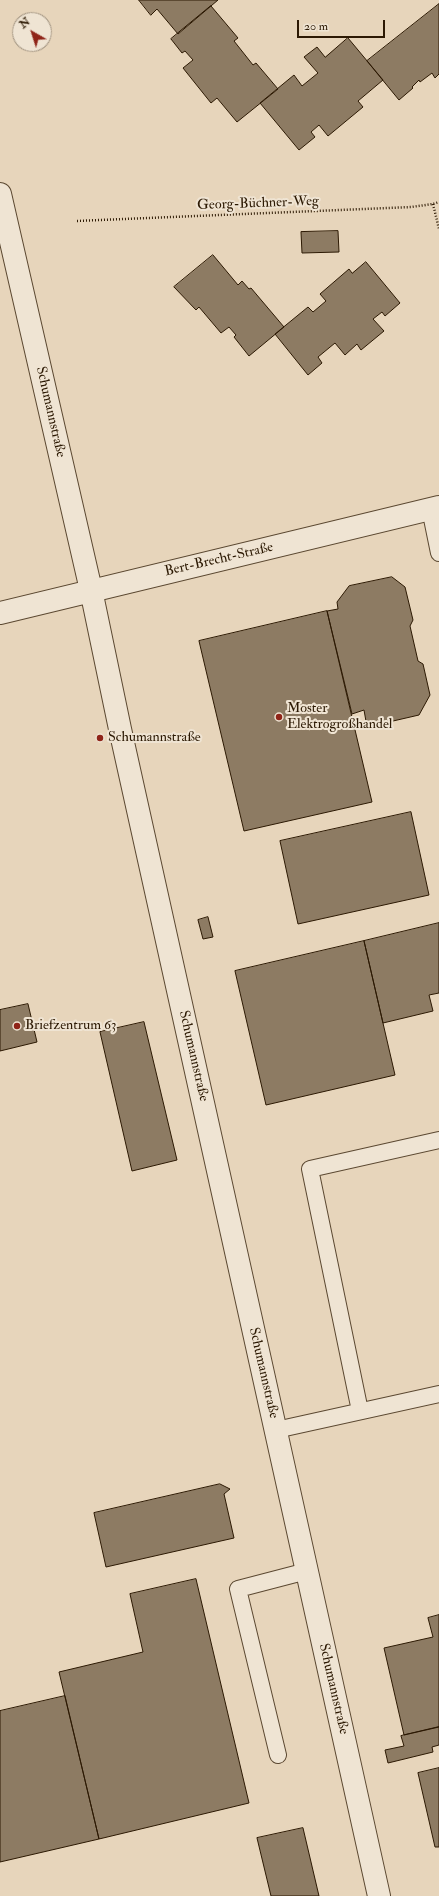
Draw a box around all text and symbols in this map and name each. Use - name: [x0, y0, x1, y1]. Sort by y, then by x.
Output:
- north arrow: [12, 12, 52, 52]
- scale bar: [299, 12, 387, 38]
- text: N: [17, 15, 33, 31]
- text: 20 m: [304, 19, 328, 34]
- street label: Georg-Büchner-Weg: [197, 193, 319, 215]
- street label: Schumannstraße: [31, 365, 69, 459]
- street label: Bert-Brecht-Straße: [163, 539, 275, 581]
- place label: Moster Elektrogroßhandel: [287, 701, 392, 734]
- marker: Moster Elektrogroßhandel: [274, 712, 284, 722]
- place label: Schumannstraße: [108, 730, 201, 746]
- marker: Schumannstraße: [95, 733, 105, 743]
- street label: Schumannstraße: [174, 1009, 212, 1103]
- place label: Briefzentrum 63: [25, 1018, 116, 1034]
- marker: Briefzentrum 63: [12, 1021, 22, 1031]
- street label: Schumannstraße: [244, 1326, 282, 1420]
- street label: Schumannstraße: [314, 1642, 352, 1736]

